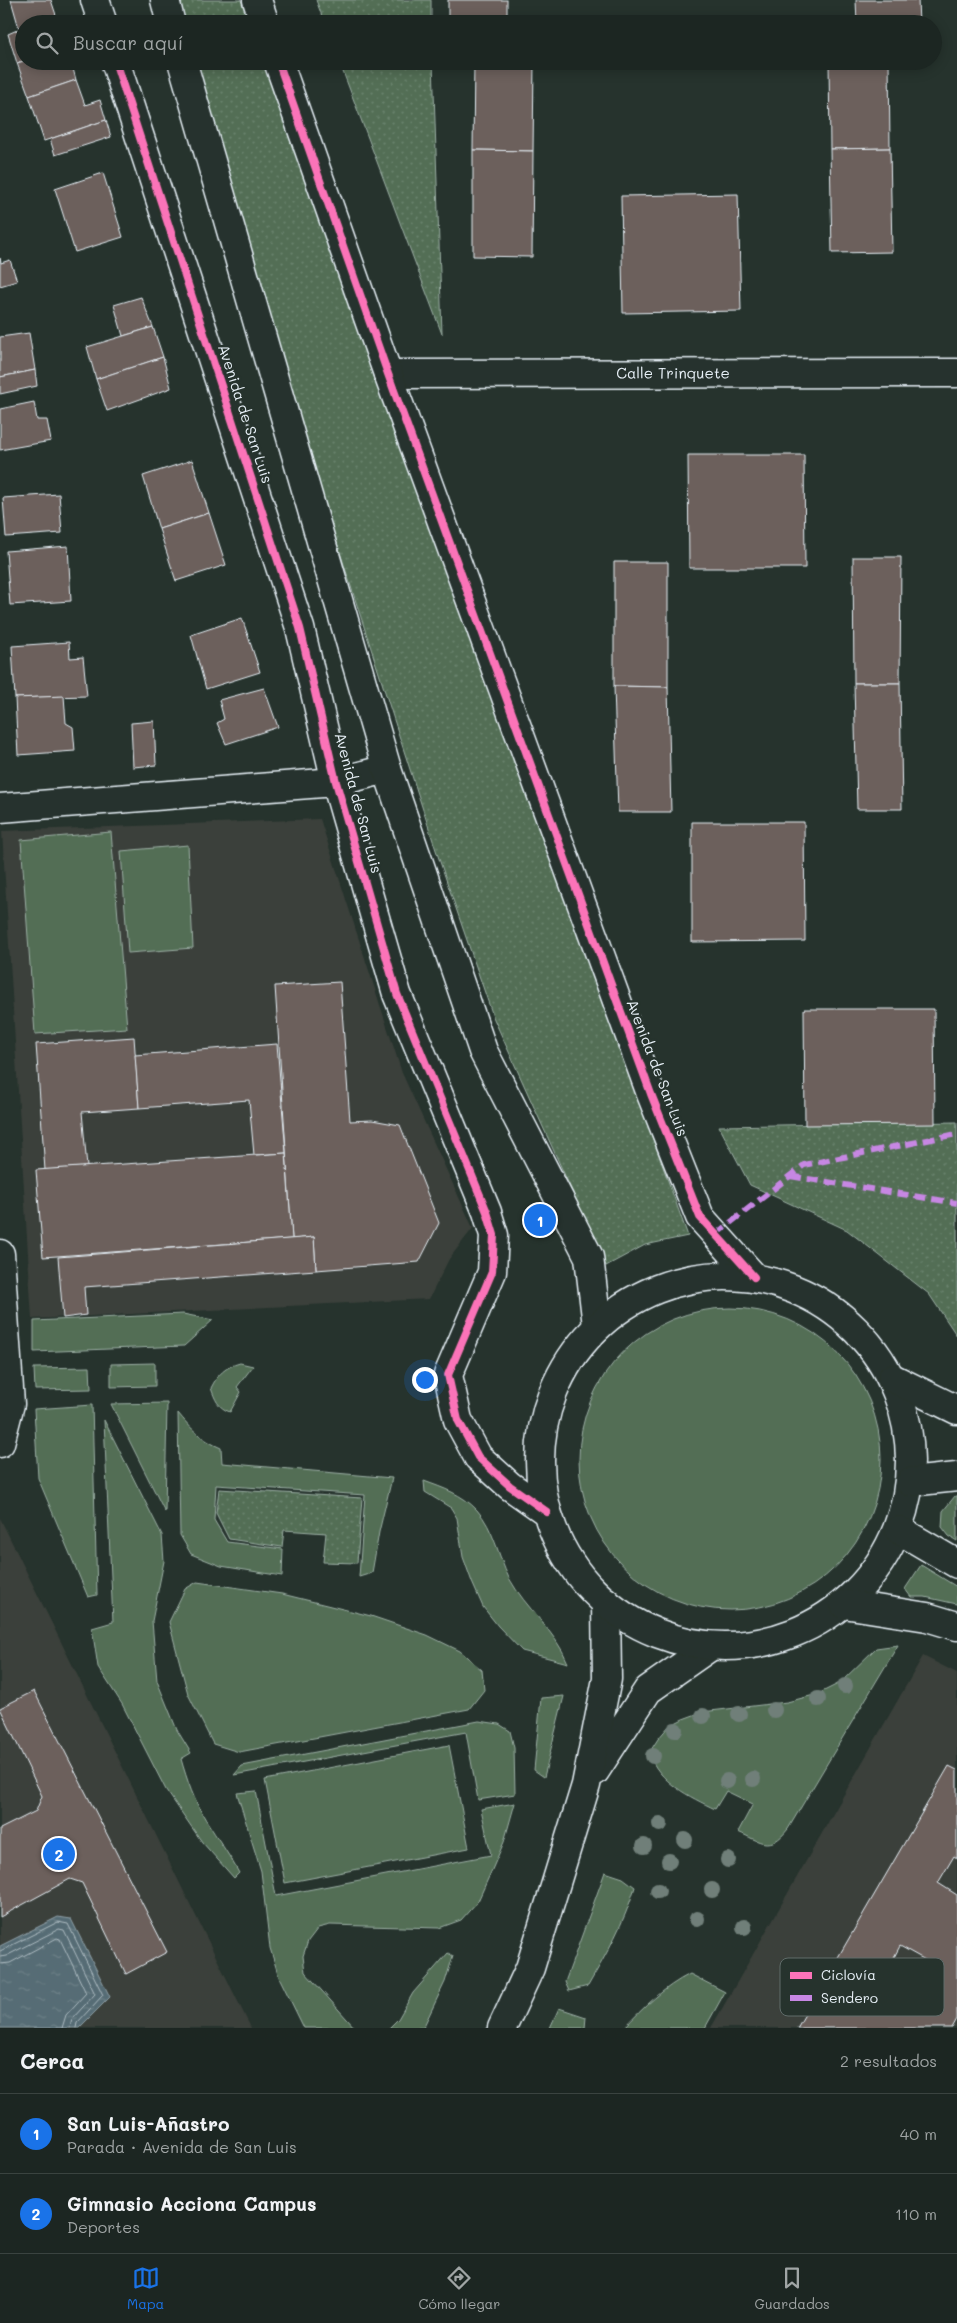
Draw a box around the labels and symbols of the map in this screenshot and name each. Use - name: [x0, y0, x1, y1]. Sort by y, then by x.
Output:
- street label: Avenida de San Luis: [214, 342, 278, 486]
- street label: Calle Trinquete: [616, 362, 730, 383]
- street label: Avenida de San Luis: [331, 730, 387, 875]
- street label: Avenida de San Luis: [623, 996, 693, 1139]
- pin: 1: [524, 1201, 556, 1239]
- your location: [412, 1367, 438, 1393]
- pin: 2: [43, 1835, 75, 1873]
- legend: [780, 1958, 944, 2016]
- text: Ciclovía: [821, 1965, 876, 1984]
- text: Sendero: [821, 1988, 878, 2007]

